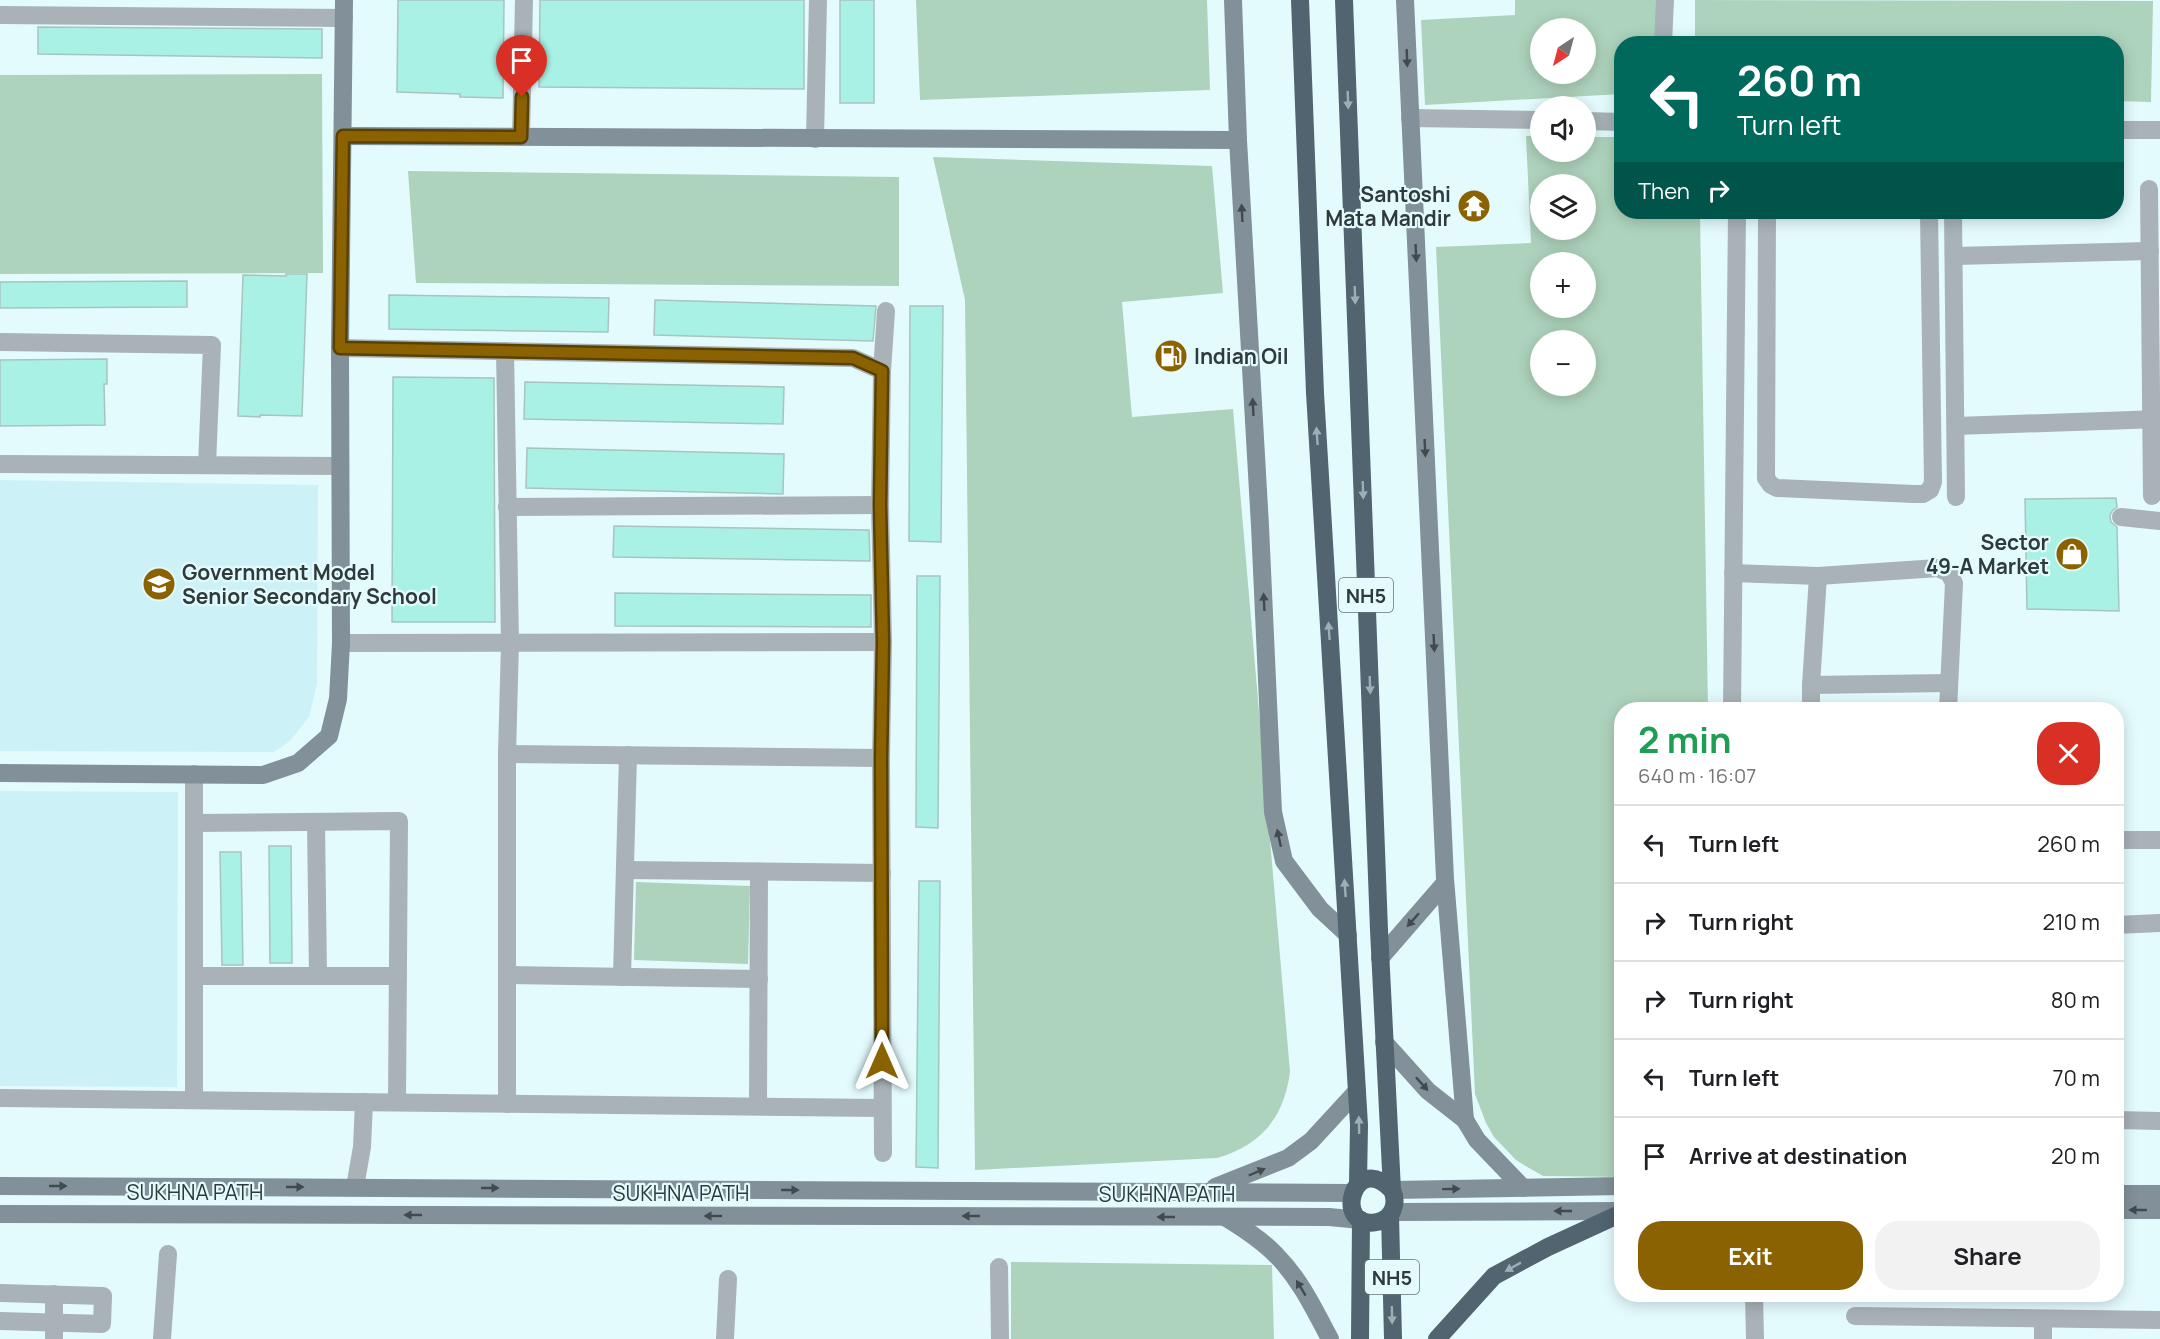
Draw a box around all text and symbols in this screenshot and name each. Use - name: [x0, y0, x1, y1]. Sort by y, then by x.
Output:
- north arrow: [1530, 18, 1596, 84]
- map controls: [1530, 18, 1596, 396]
- pin: [496, 35, 547, 97]
- icon: arrive: [505, 44, 538, 77]
- one-way arrow: [1403, 49, 1412, 68]
- text: 260 m: [1737, 51, 1862, 109]
- icon: left: [1638, 60, 1716, 138]
- one-way arrow: [1344, 91, 1353, 110]
- button: sound: [1530, 96, 1596, 162]
- text: Turn left: [1737, 106, 1841, 143]
- button: layers: [1530, 174, 1596, 240]
- icon: right: [1702, 174, 1735, 207]
- text: Then: [1638, 176, 1690, 206]
- place label: Santoshi Mata Mandir: [1325, 180, 1451, 232]
- temple icon: Santoshi Mata Mandir: [1456, 188, 1492, 224]
- one-way arrow: [1238, 203, 1247, 222]
- one-way arrow: [1412, 244, 1421, 263]
- button: +: [1530, 252, 1596, 318]
- one-way arrow: [1351, 286, 1360, 305]
- button: −: [1530, 330, 1596, 396]
- fuel station icon: Indian Oil: [1153, 338, 1189, 374]
- place label: Indian Oil: [1194, 342, 1289, 370]
- one-way arrow: [1249, 398, 1258, 417]
- one-way arrow: [1313, 427, 1322, 446]
- one-way arrow: [1421, 439, 1430, 458]
- one-way arrow: [1358, 481, 1367, 500]
- place label: Sector 49-A Market: [1926, 528, 2049, 580]
- shop icon: Sector 49-A Market: [2054, 536, 2090, 572]
- place label: Government Model Senior Secondary School: [182, 558, 437, 610]
- school or university icon: Government Model Senior Secondary School: [141, 566, 177, 602]
- road number: NH5: [1339, 578, 1393, 612]
- one-way arrow: [1259, 593, 1268, 612]
- one-way arrow: [1325, 621, 1334, 640]
- one-way arrow: [1430, 633, 1439, 652]
- one-way arrow: [1365, 676, 1374, 695]
- text: 2 min: [1638, 715, 1732, 764]
- button: close: [2037, 722, 2100, 785]
- text: 640 m · 16:07: [1638, 762, 1756, 789]
- icon: left: [1638, 828, 1671, 861]
- one-way arrow: [1273, 829, 1283, 848]
- text: Turn left: [1689, 829, 1779, 859]
- text: 260 m: [2037, 829, 2100, 859]
- one-way arrow: [1340, 879, 1350, 898]
- icon: right: [1638, 906, 1671, 939]
- text: Turn right: [1689, 907, 1794, 937]
- text: 210 m: [2042, 907, 2100, 937]
- one-way arrow: [1406, 913, 1420, 928]
- icon: right: [1638, 984, 1671, 1017]
- text: Turn right: [1689, 985, 1794, 1015]
- text: 80 m: [2051, 985, 2100, 1015]
- position arrow: [850, 1029, 914, 1093]
- icon: left: [1638, 1062, 1671, 1095]
- text: Turn left: [1689, 1063, 1779, 1093]
- text: 70 m: [2052, 1063, 2100, 1093]
- one-way arrow: [1415, 1076, 1428, 1091]
- one-way arrow: [1354, 1116, 1364, 1135]
- icon: arrive: [1638, 1140, 1671, 1173]
- text: Arrive at destination: [1689, 1141, 1907, 1171]
- text: 20 m: [2051, 1141, 2100, 1171]
- one-way arrow: [1248, 1166, 1266, 1176]
- street label: SUKHNA PATH: [127, 1178, 263, 1206]
- street label: SUKHNA PATH: [613, 1179, 749, 1207]
- street label: SUKHNA PATH: [1099, 1180, 1235, 1208]
- one-way arrow: [49, 1181, 68, 1191]
- one-way arrow: [286, 1182, 305, 1192]
- one-way arrow: [481, 1183, 500, 1193]
- one-way arrow: [1441, 1184, 1460, 1194]
- one-way arrow: [781, 1185, 800, 1195]
- one-way arrow: [2129, 1205, 2148, 1215]
- one-way arrow: [1554, 1206, 1573, 1216]
- one-way arrow: [404, 1210, 423, 1220]
- one-way arrow: [704, 1211, 723, 1221]
- one-way arrow: [962, 1211, 981, 1221]
- one-way arrow: [1157, 1212, 1176, 1222]
- button: Exit: [1638, 1221, 1863, 1290]
- button: Share: [1875, 1221, 2100, 1290]
- road number: NH5: [1365, 1260, 1419, 1294]
- one-way arrow: [1504, 1261, 1521, 1271]
- one-way arrow: [1296, 1279, 1306, 1296]
- one-way arrow: [1388, 1306, 1397, 1325]

